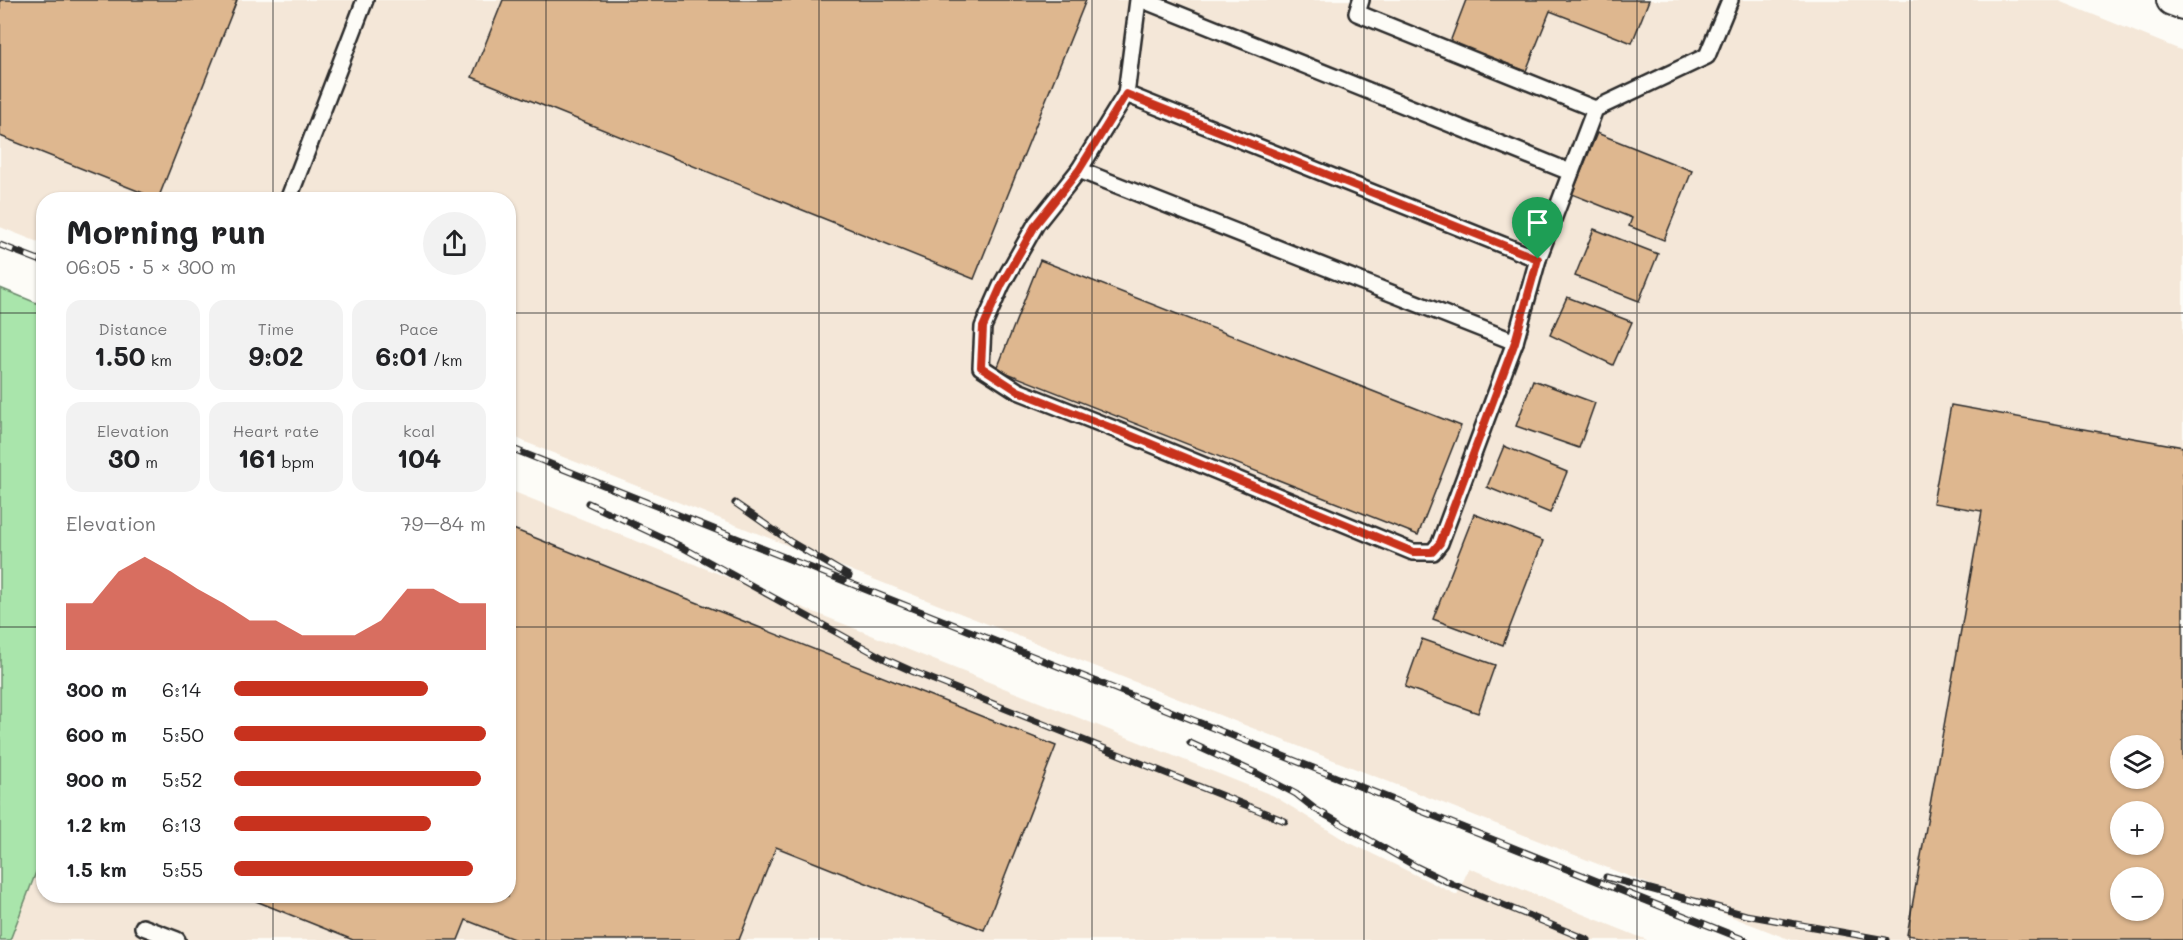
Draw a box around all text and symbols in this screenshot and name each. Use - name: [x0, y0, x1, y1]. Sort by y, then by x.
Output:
- pin: [1512, 197, 1563, 259]
- icon: arrive: [1521, 206, 1554, 239]
- text: Morning run: [66, 209, 266, 252]
- button: share: [423, 212, 486, 275]
- text: 06:05 · 5 × 300 m: [66, 253, 236, 279]
- text: Distance: [99, 318, 167, 339]
- text: Time: [258, 318, 294, 339]
- text: Pace: [399, 318, 439, 339]
- text: 1.50: [94, 339, 146, 373]
- text: 9:02: [248, 339, 304, 373]
- text: 6:01: [376, 339, 428, 373]
- text: km: [146, 349, 172, 370]
- text: /km: [428, 349, 463, 370]
- text: Elevation: [97, 420, 169, 441]
- text: Heart rate: [233, 420, 319, 441]
- text: kcal: [403, 420, 435, 441]
- text: 30: [108, 441, 140, 475]
- text: 161: [238, 441, 276, 475]
- text: 104: [397, 441, 441, 475]
- text: m: [140, 451, 158, 472]
- text: bpm: [276, 451, 314, 472]
- text: Elevation: [66, 510, 156, 536]
- text: 79–84 m: [401, 510, 486, 536]
- text: 300 m: [66, 676, 127, 702]
- text: 6:14: [162, 676, 201, 702]
- text: 600 m: [66, 721, 127, 747]
- text: 5:50: [162, 721, 204, 747]
- map controls: [2110, 735, 2164, 921]
- button: layers: [2110, 735, 2164, 789]
- text: 900 m: [66, 766, 127, 792]
- text: 5:52: [162, 766, 203, 792]
- button: +: [2110, 801, 2164, 855]
- text: 1.2 km: [66, 811, 126, 837]
- text: 6:13: [162, 811, 201, 837]
- text: 1.5 km: [66, 856, 127, 882]
- text: 5:55: [162, 856, 203, 882]
- button: −: [2110, 867, 2164, 921]

